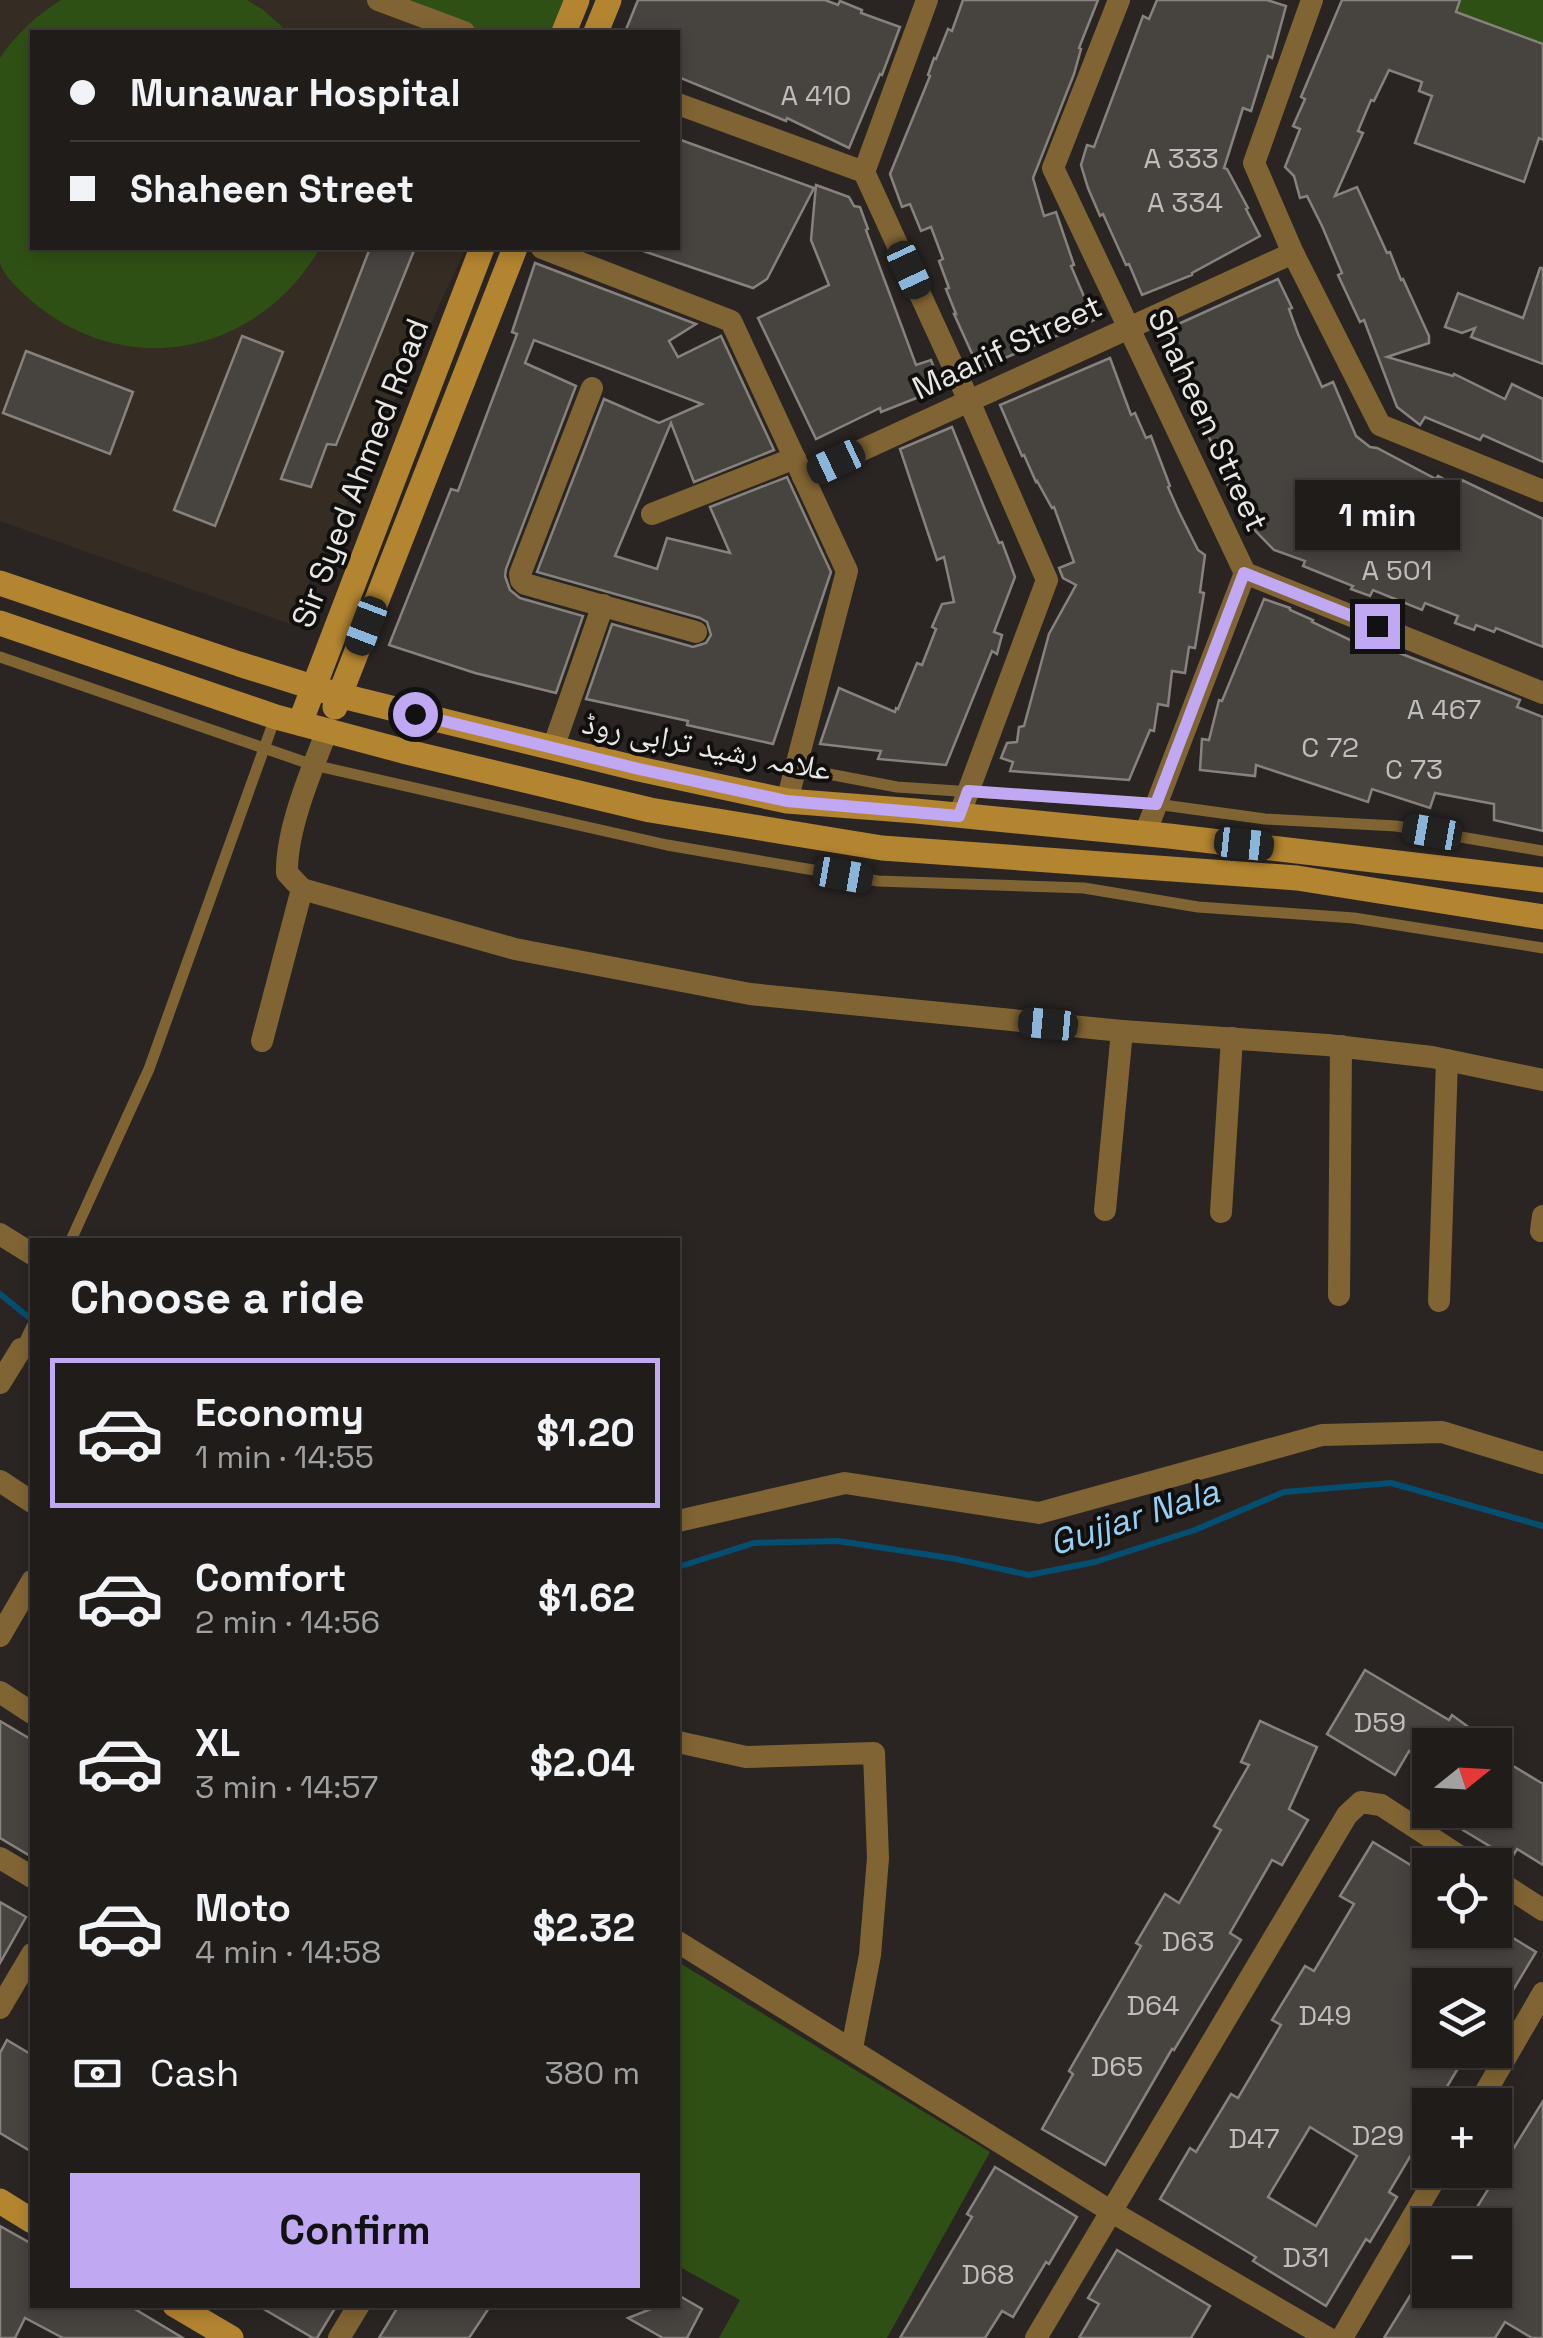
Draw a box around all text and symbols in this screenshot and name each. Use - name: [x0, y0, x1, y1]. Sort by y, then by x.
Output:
- text: Munawar Hospital: [130, 69, 461, 117]
- house number: A 410: [781, 77, 851, 113]
- house number: A 333: [1143, 140, 1219, 176]
- text: Shaheen Street: [130, 165, 414, 213]
- house number: A 334: [1147, 184, 1223, 220]
- car: [883, 236, 935, 304]
- street label: Maarif Street: [906, 286, 1108, 408]
- street label: Shaheen Street: [1139, 302, 1277, 538]
- street label: Sir Syed Ahmed Road: [283, 313, 437, 633]
- car: [802, 436, 870, 488]
- callout: 1 min: [1294, 481, 1460, 551]
- text: 1 min: [1338, 495, 1417, 535]
- house number: A 501: [1362, 552, 1432, 588]
- car: [341, 593, 391, 659]
- route end: [1355, 604, 1400, 649]
- house number: A 467: [1407, 691, 1481, 727]
- route start: [393, 692, 438, 737]
- street label: علامہ رشید ترابی روڈ: [579, 702, 835, 790]
- house number: C 72: [1301, 729, 1359, 765]
- house number: C 73: [1385, 751, 1443, 787]
- car: [1400, 812, 1464, 852]
- car: [1213, 826, 1275, 862]
- car: [811, 855, 875, 895]
- car: [1017, 1006, 1079, 1042]
- text: Choose a ride: [70, 1269, 365, 1326]
- icon: car: [75, 1388, 165, 1478]
- text: Economy: [195, 1389, 364, 1437]
- text: $1.20: [536, 1409, 635, 1457]
- text: 1 min · 14:55: [195, 1437, 374, 1477]
- water label: Gujjar Nala: [1043, 1469, 1225, 1565]
- icon: car: [75, 1553, 165, 1643]
- text: Comfort: [195, 1554, 346, 1602]
- text: $1.62: [538, 1574, 635, 1622]
- text: 2 min · 14:56: [195, 1602, 380, 1642]
- house number: D59: [1354, 1704, 1406, 1740]
- icon: car: [75, 1718, 165, 1808]
- text: XL: [195, 1719, 240, 1767]
- north arrow: [1412, 1728, 1512, 1828]
- map controls: [1412, 1728, 1512, 2308]
- text: $2.04: [530, 1739, 635, 1787]
- text: 3 min · 14:57: [195, 1767, 378, 1807]
- button: locate: [1412, 1848, 1512, 1948]
- icon: car: [75, 1883, 165, 1973]
- text: Moto: [195, 1884, 291, 1932]
- text: $2.32: [532, 1904, 635, 1952]
- house number: D63: [1162, 1923, 1214, 1959]
- text: 4 min · 14:58: [195, 1932, 381, 1972]
- button: layers: [1412, 1968, 1512, 2068]
- house number: D64: [1126, 1987, 1180, 2023]
- house number: D49: [1298, 1997, 1352, 2033]
- icon: cash: [70, 2046, 125, 2101]
- house number: D65: [1091, 2048, 1143, 2084]
- text: Cash: [150, 2049, 239, 2097]
- text: 380 m: [544, 2053, 640, 2093]
- button: +: [1412, 2088, 1512, 2188]
- house number: D29: [1352, 2117, 1404, 2153]
- house number: D47: [1229, 2120, 1279, 2156]
- button: Confirm: [70, 2173, 640, 2288]
- button: −: [1412, 2208, 1512, 2308]
- house number: D31: [1283, 2239, 1329, 2275]
- house number: D68: [961, 2256, 1015, 2292]

